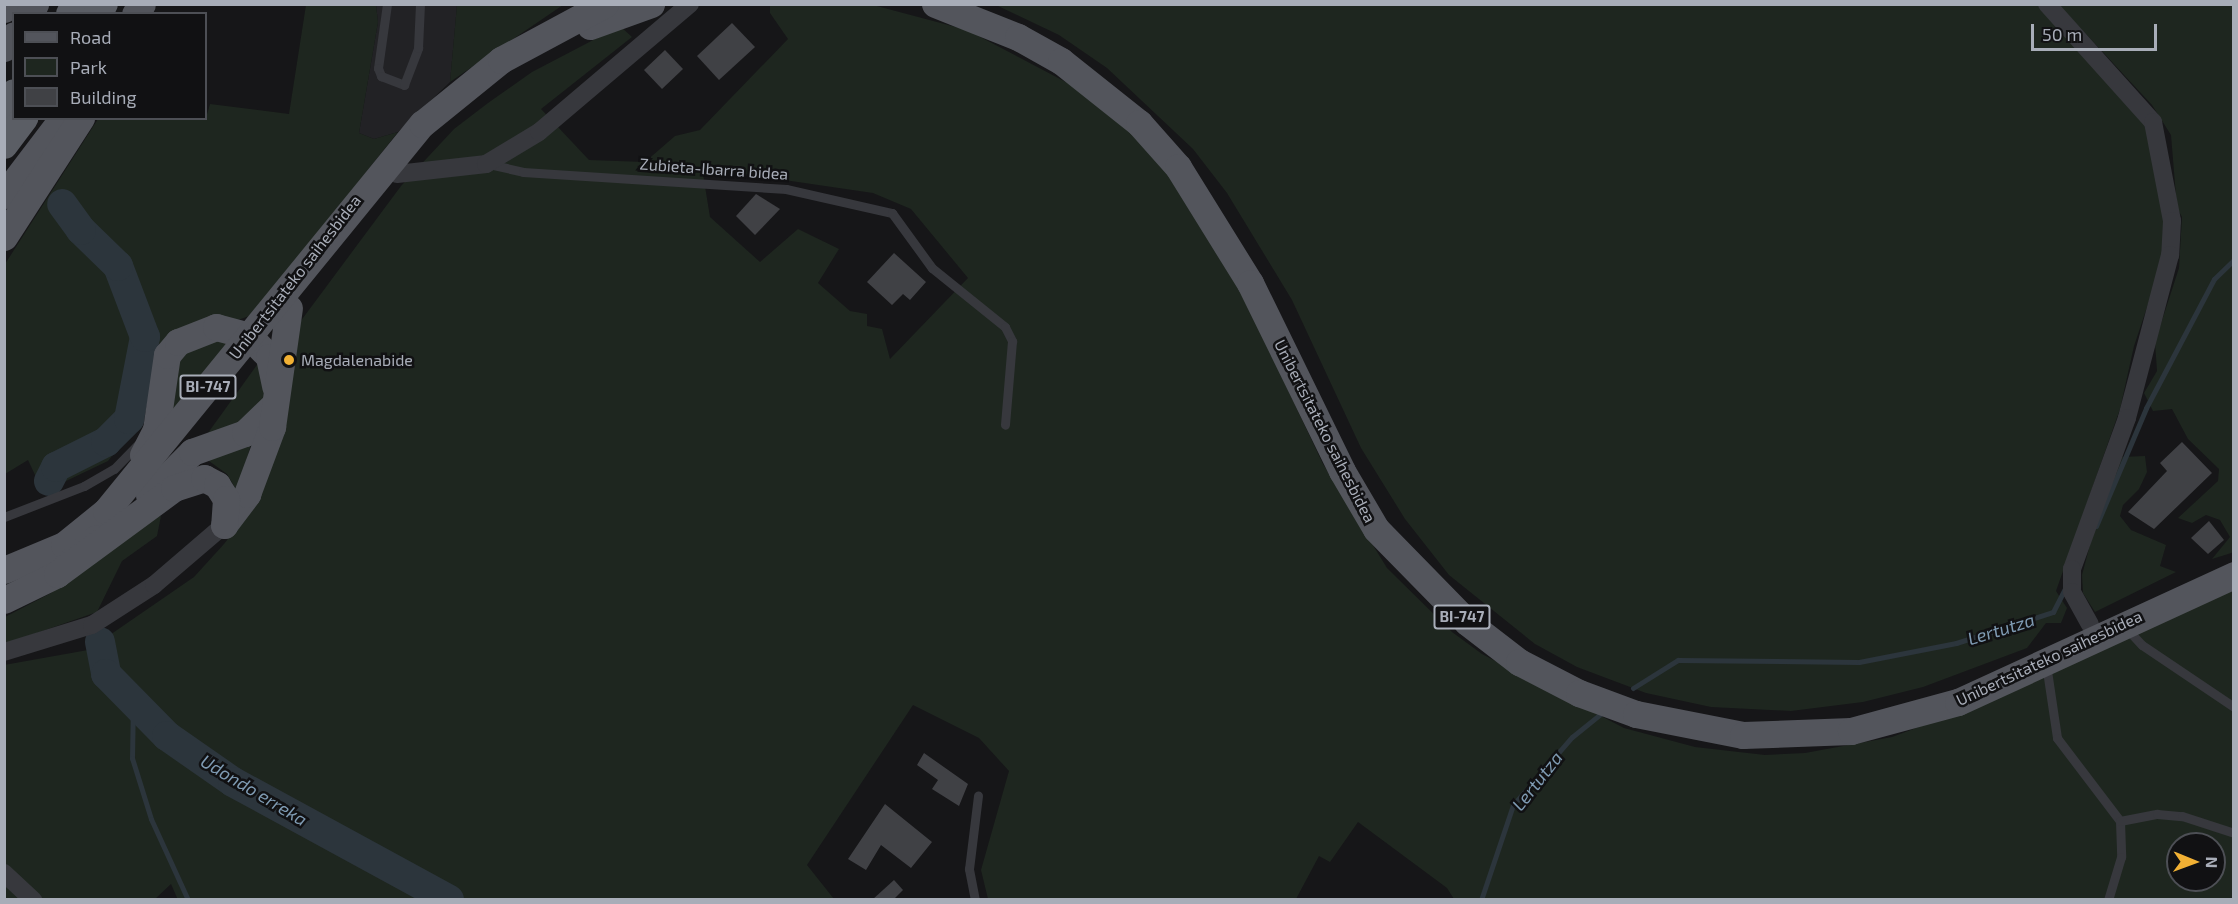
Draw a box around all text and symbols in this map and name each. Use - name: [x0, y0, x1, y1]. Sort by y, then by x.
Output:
- legend: [12, 12, 207, 120]
- scale bar: [2034, 12, 2160, 50]
- text: 50 m: [2042, 23, 2082, 45]
- text: Road: [70, 26, 111, 48]
- text: Park: [70, 56, 107, 78]
- text: Building: [70, 86, 137, 108]
- street label: Zubieta-Ibarra bidea: [639, 154, 789, 184]
- street label: Unibertsitateko saihesbidea: [225, 191, 365, 363]
- street label: Unibertsitateko saihesbidea: [1270, 336, 1380, 526]
- place label: Magdalenabide: [301, 350, 413, 370]
- marker: Magdalenabide: [282, 353, 296, 367]
- road number: BI-747: [180, 375, 236, 399]
- road number: BI-747: [1434, 605, 1490, 629]
- street label: Unibertsitateko saihesbidea: [1953, 606, 2145, 710]
- water label: Lertutza: [1965, 609, 2037, 649]
- water label: Lertutza: [1507, 747, 1567, 815]
- water label: Udondo erreka: [197, 750, 311, 830]
- north arrow: [2166, 832, 2226, 892]
- text: N: [2203, 856, 2222, 868]

